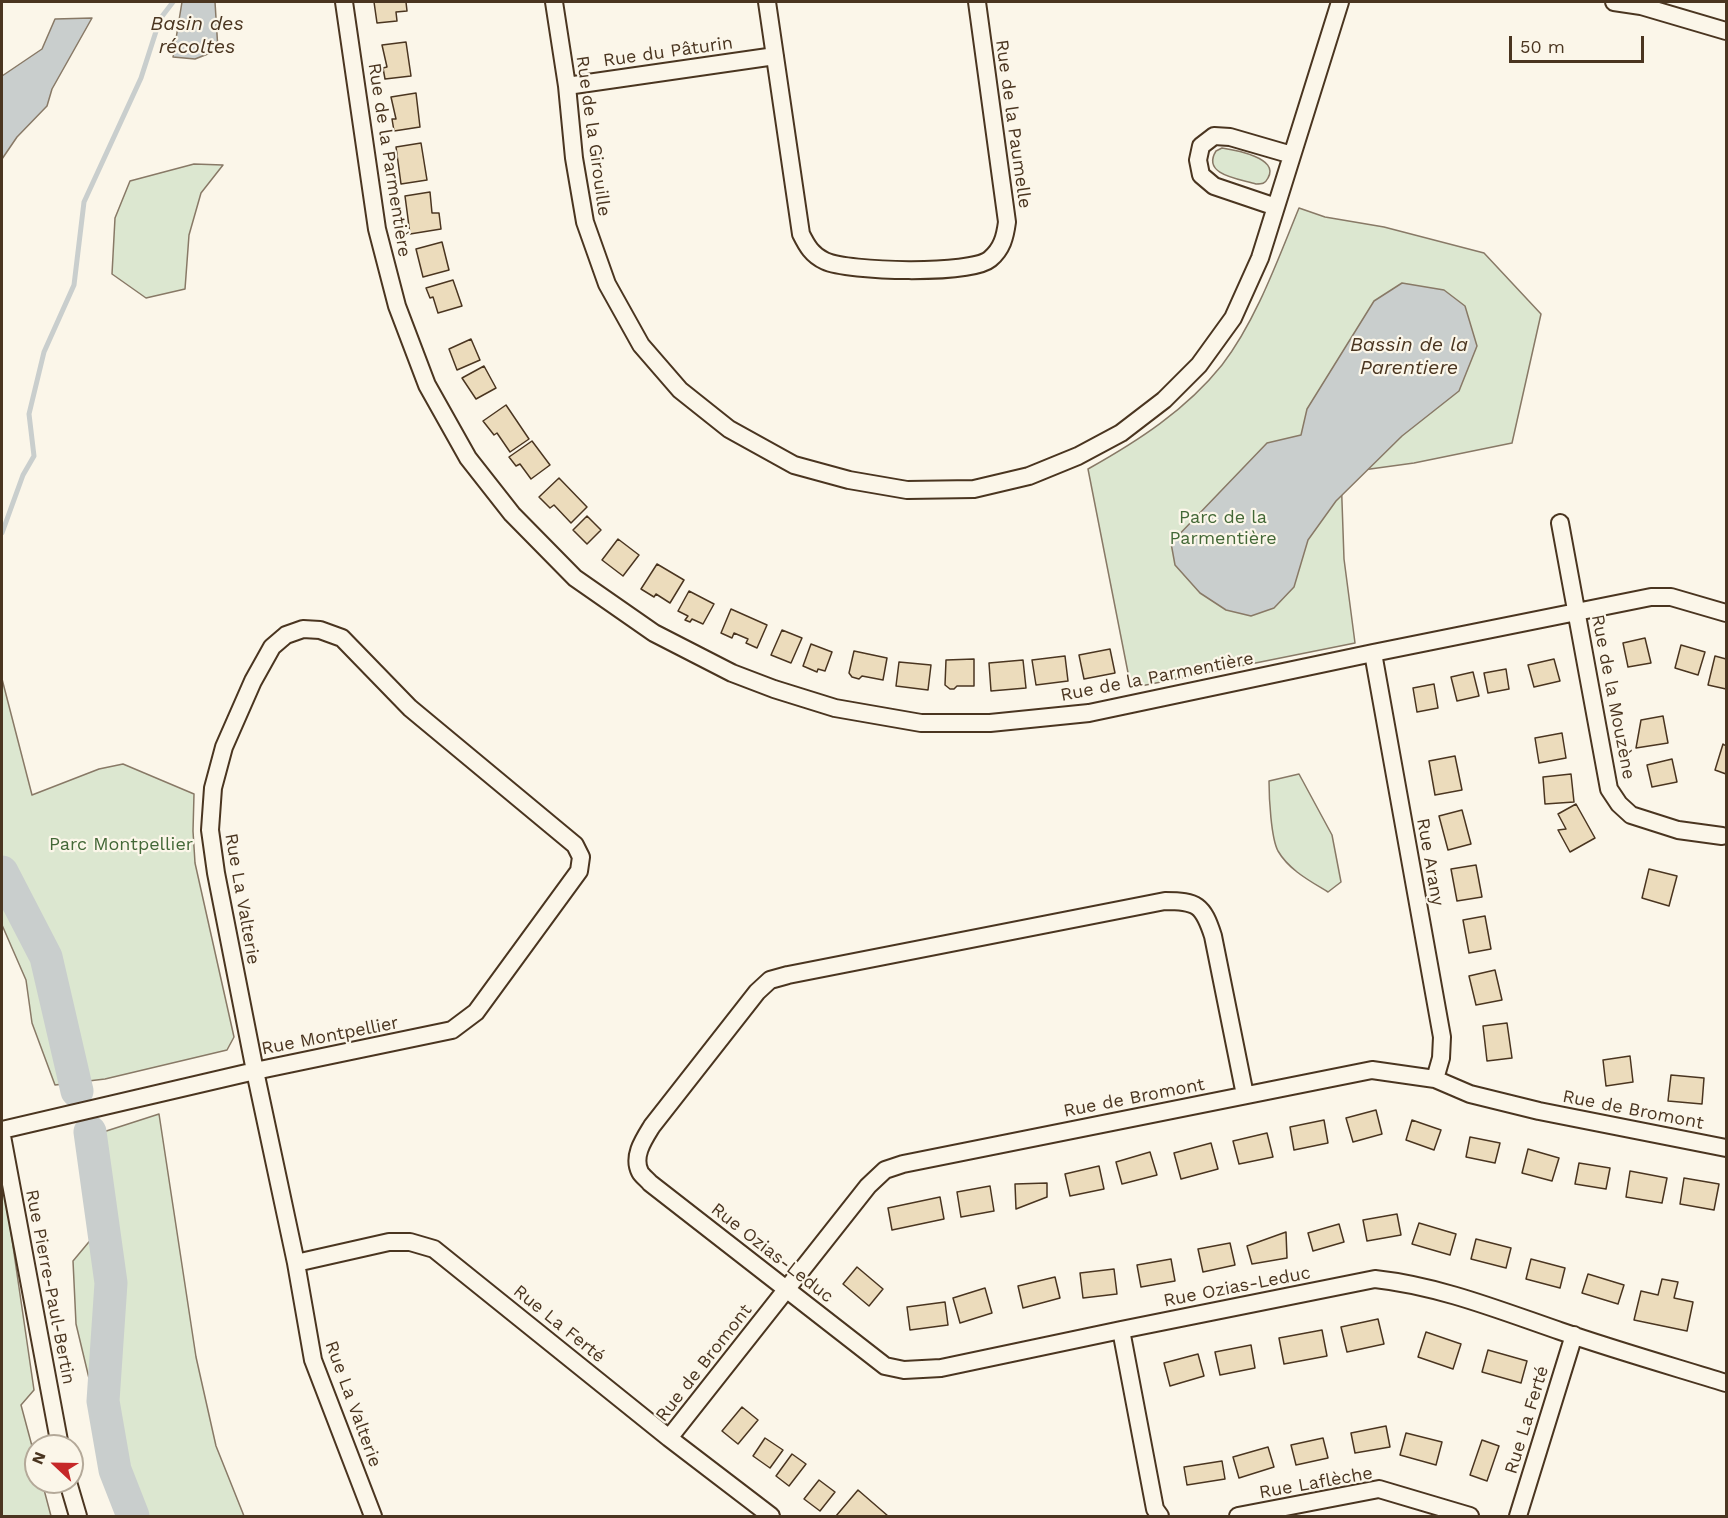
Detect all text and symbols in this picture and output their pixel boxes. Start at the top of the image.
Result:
water label: Basin des récoltes [150,12,244,59]
scale bar [1512,24,1647,62]
street label: Rue du Pâturin [602,32,734,72]
text: 50 m [1520,36,1565,57]
street label: Rue de la Paumelle [990,38,1036,210]
street label: Rue de la Girouille [571,54,615,218]
street label: Rue de la Parmentière [363,61,415,259]
water label: Bassin de la Parentiere [1350,333,1468,380]
park label: Parc de la Parmentière [1169,507,1277,550]
street label: Rue de la Mouzène [1586,613,1640,781]
street label: Rue de la Parmentière [1059,648,1255,706]
street label: Rue Arany [1412,816,1448,908]
street label: Rue La Valterie [220,832,264,966]
park label: Parc Montpellier [49,834,193,856]
street label: Rue Montpellier [260,1012,400,1060]
street label: Rue de Bromont [1062,1074,1206,1122]
street label: Rue de Bromont [1561,1086,1705,1134]
street label: Rue Pierre-Paul-Bertin [20,1188,80,1386]
street label: Rue Ozias-Leduc [707,1199,837,1307]
street label: Rue Ozias-Leduc [1162,1262,1312,1312]
street label: Rue La Ferté [509,1280,609,1368]
street label: Rue de Bromont [651,1300,757,1426]
street label: Rue La Valterie [320,1338,386,1470]
street label: Rue La Ferté [1500,1363,1554,1477]
north arrow [24,1434,84,1494]
text: N [28,1449,50,1467]
street label: Rue Laflèche [1258,1462,1374,1504]

